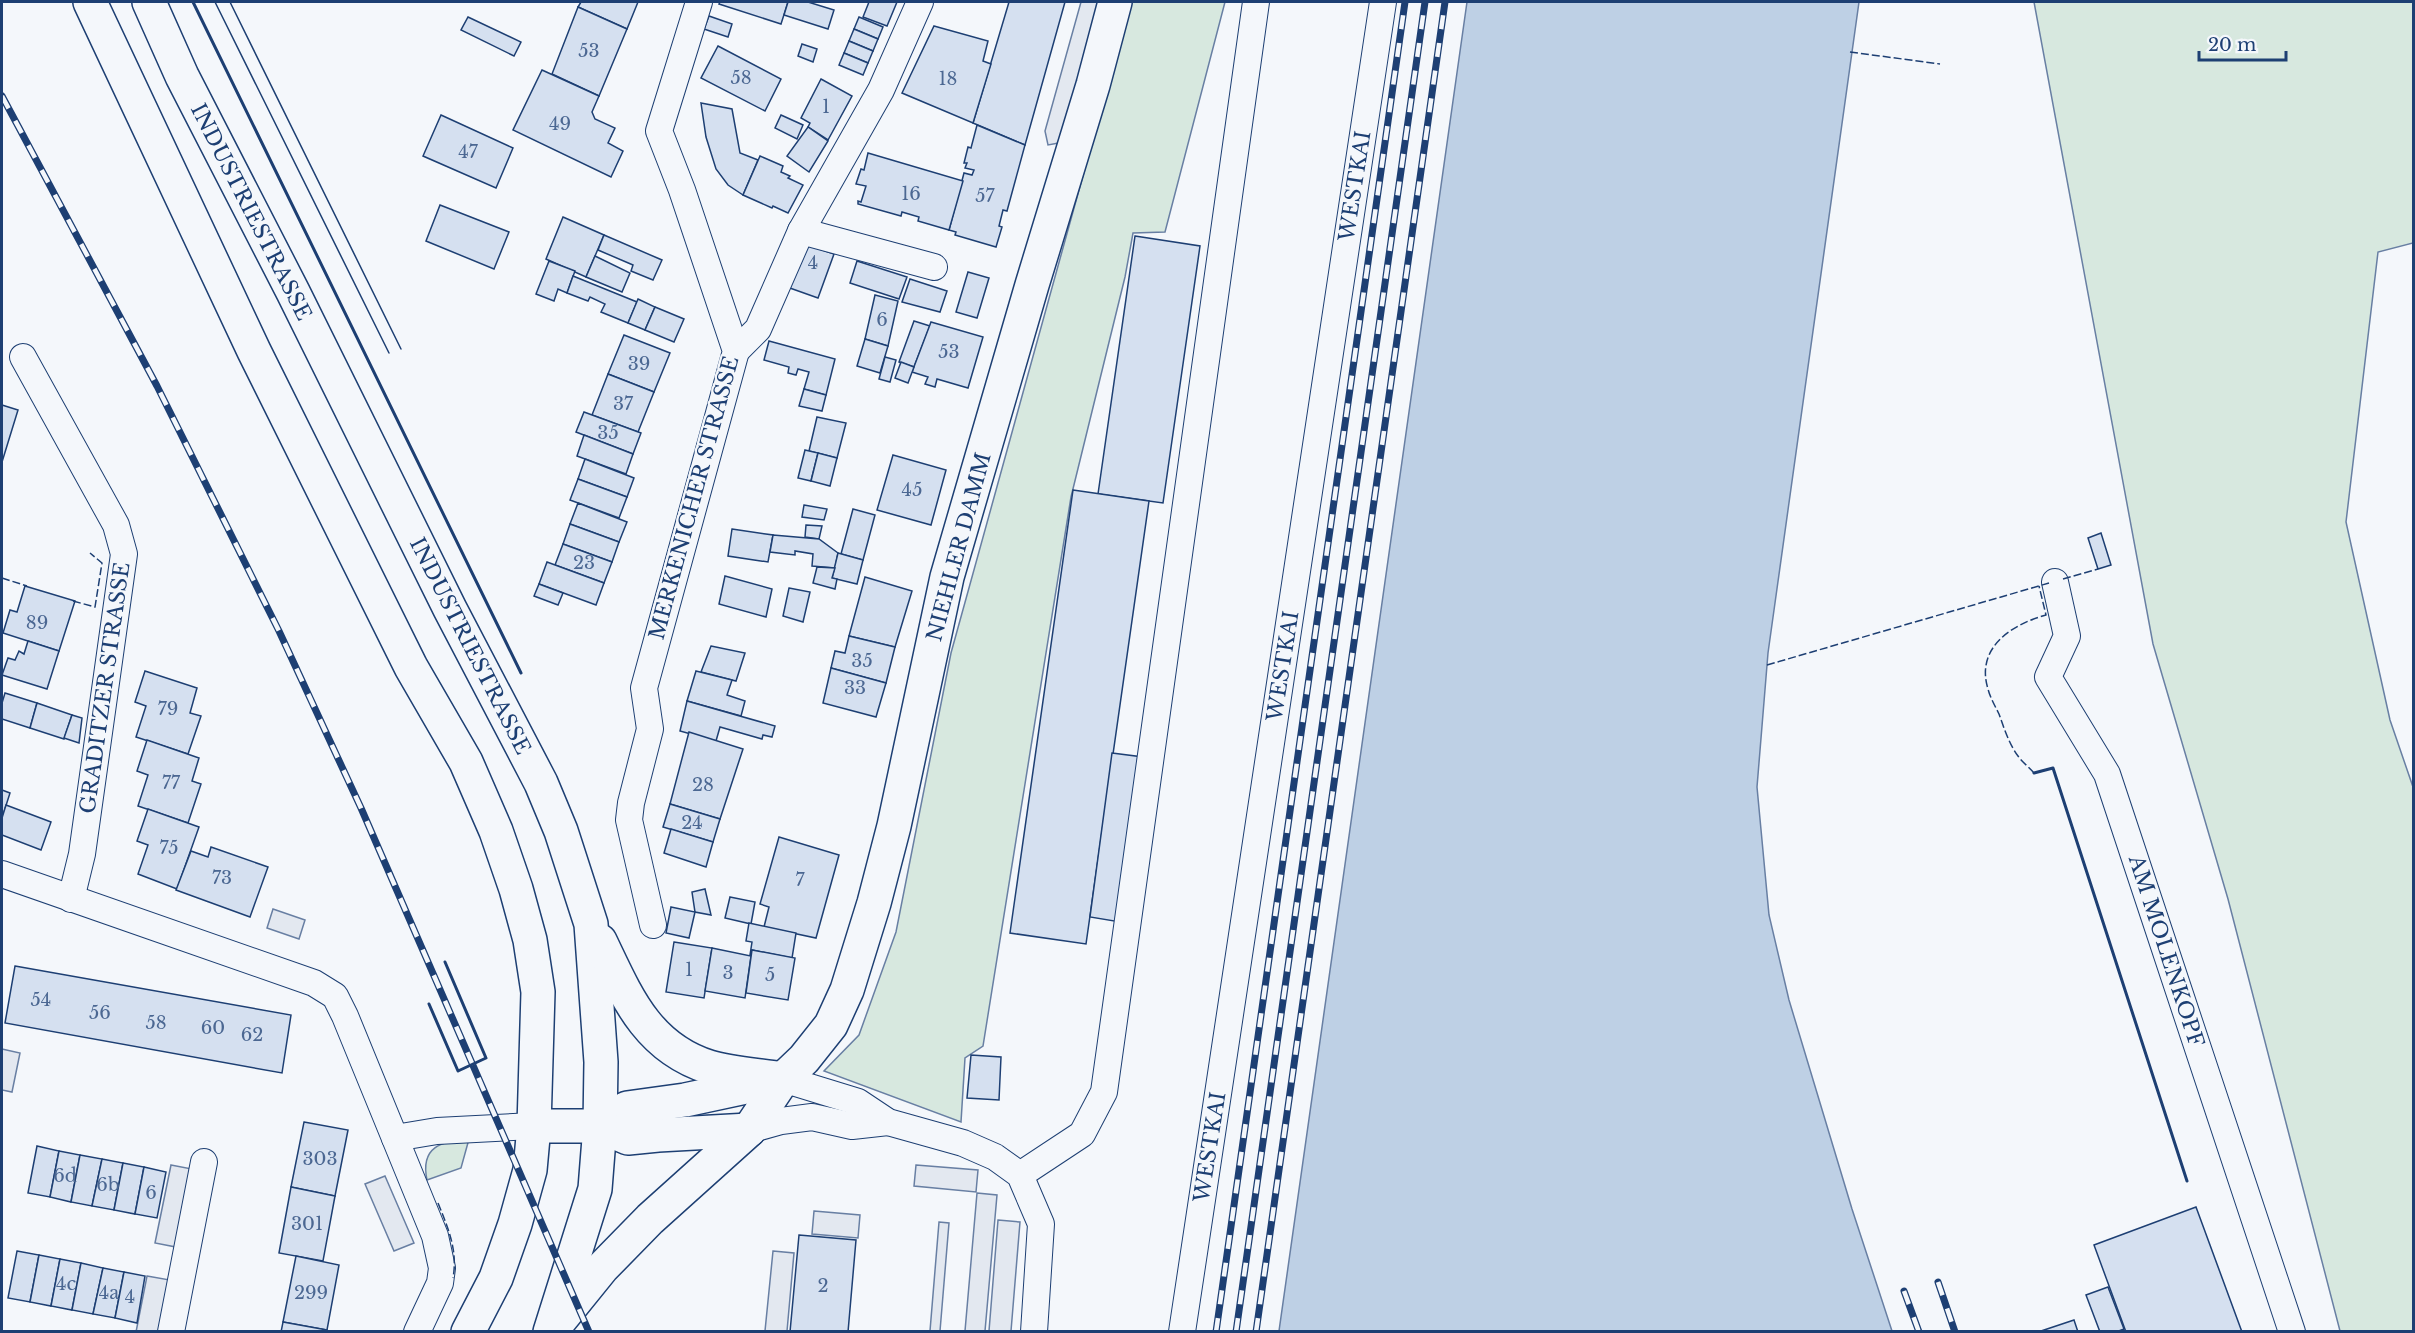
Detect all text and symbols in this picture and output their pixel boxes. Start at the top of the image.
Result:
scale bar [2199,24,2286,62]
text: 20 m [2208,34,2256,56]
house number: 53 [578,40,600,62]
house number: 58 [730,67,752,89]
house number: 18 [939,68,957,90]
house number: 1 [822,96,830,118]
street label: INDUSTRIESTRASSE [185,99,317,325]
house number: 49 [549,113,571,135]
street label: WESTKAI [1333,129,1377,244]
house number: 47 [458,141,479,163]
house number: 16 [901,183,921,205]
house number: 57 [975,185,996,207]
house number: 4 [808,252,818,274]
house number: 6 [876,309,888,331]
house number: 53 [938,341,960,363]
house number: 39 [628,353,650,375]
street label: MERKENICHER STRASSE [644,353,744,643]
house number: 37 [613,393,634,415]
house number: 35 [597,422,619,444]
street label: NIEHLER DAMM [921,450,997,644]
house number: 45 [902,479,922,501]
street label: INDUSTRIESTRASSE [404,533,536,759]
house number: 23 [573,552,595,574]
street label: GRADITZER STRASSE [74,561,136,815]
street label: WESTKAI [1261,609,1305,724]
house number: 89 [26,612,48,634]
house number: 35 [851,650,873,672]
house number: 33 [844,677,866,699]
house number: 79 [158,698,178,720]
house number: 77 [162,772,181,794]
house number: 28 [692,774,714,796]
house number: 24 [681,812,703,834]
house number: 75 [159,837,179,859]
street label: AM MOLENKOPF [2122,851,2209,1050]
house number: 73 [212,867,232,889]
house number: 7 [795,869,805,891]
house number: 1 [685,959,693,981]
house number: 3 [722,962,734,984]
house number: 5 [765,964,775,986]
house number: 54 [31,989,51,1011]
house number: 56 [89,1002,111,1024]
house number: 58 [145,1012,167,1034]
house number: 60 [201,1017,225,1039]
house number: 62 [241,1024,263,1046]
street label: WESTKAI [1188,1090,1232,1205]
house number: 303 [302,1148,338,1170]
house number: 6d [53,1165,77,1187]
house number: 6b [96,1174,120,1196]
house number: 6 [145,1182,157,1204]
house number: 301 [291,1213,323,1235]
house number: 4c [56,1273,76,1295]
house number: 2 [817,1275,829,1297]
house number: 4a [99,1282,119,1304]
house number: 299 [294,1282,328,1304]
house number: 4 [125,1286,135,1308]

